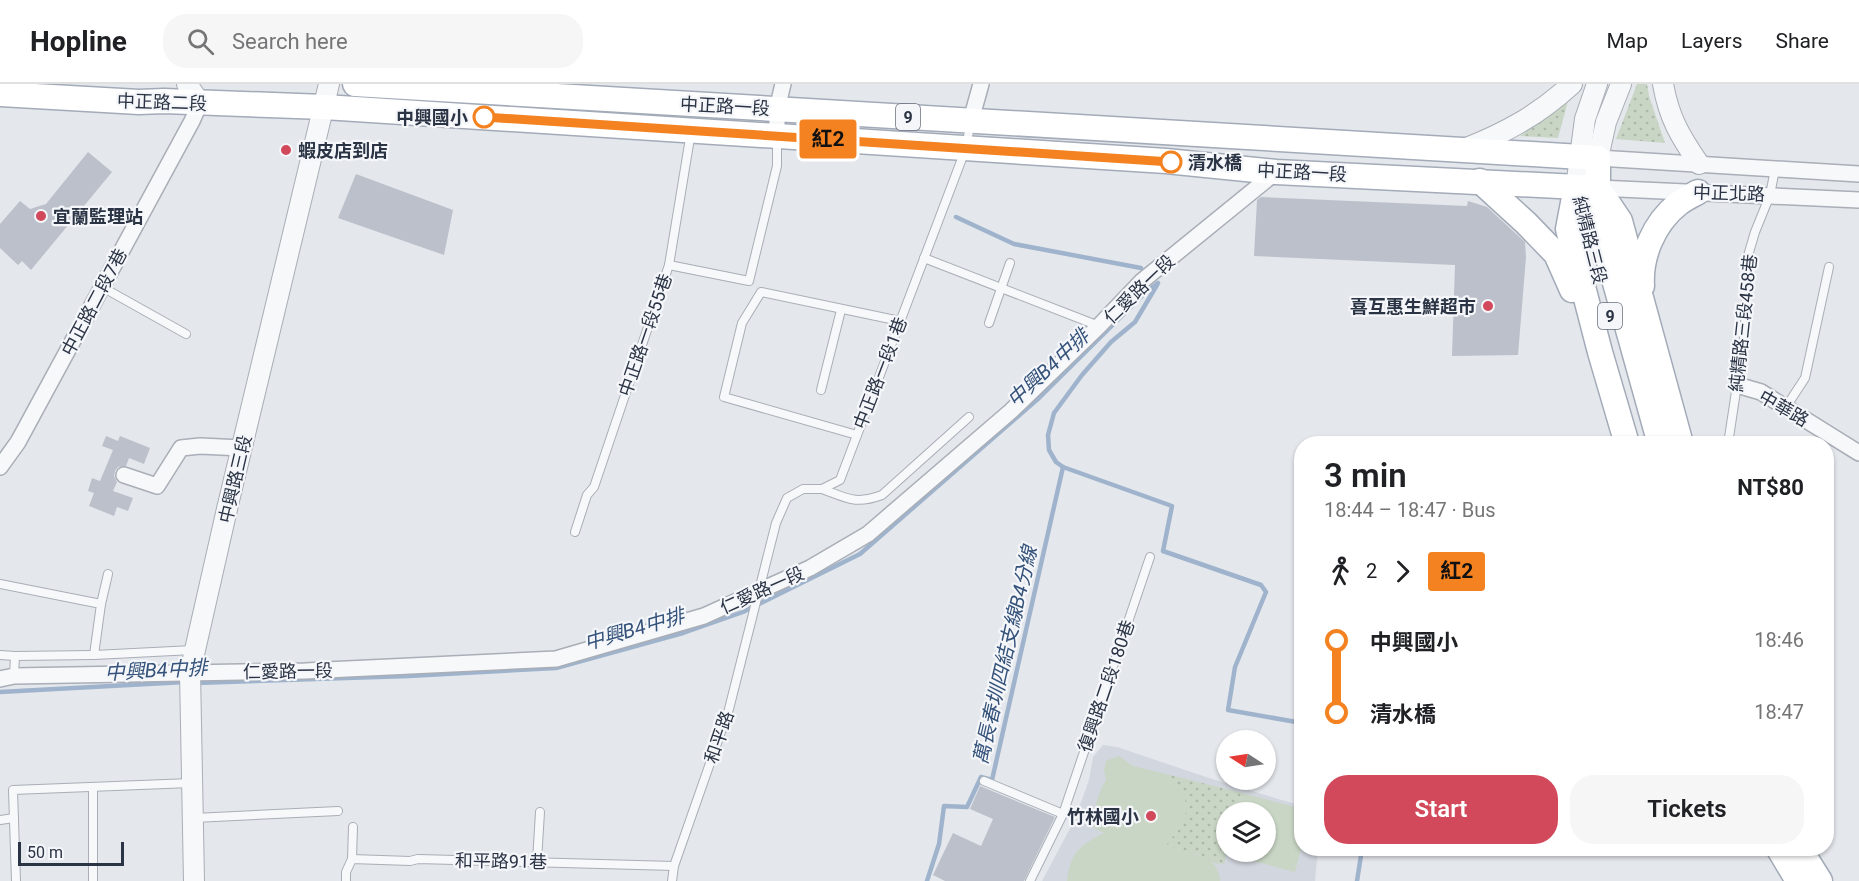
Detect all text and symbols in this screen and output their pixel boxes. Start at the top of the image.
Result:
search box [163,14,583,68]
text: Hopline [30,25,127,58]
icon: search [184,25,217,58]
text: Search here [232,29,348,54]
text: Map [1606,29,1648,53]
text: Layers [1681,29,1742,53]
text: Share [1775,29,1829,53]
street label: 中正路二段 [117,90,207,114]
street label: 中正路一段 [680,93,770,119]
road number: 9 [896,104,920,130]
marker: 中興國小 [473,106,495,128]
place label: 中興國小 [396,107,468,128]
line badge: 紅2 [801,120,855,158]
text: 紅2 [811,127,845,151]
place label: 蝦皮店到店 [298,140,388,161]
marker: 蝦皮店到店 [279,143,293,157]
marker: 清水橋 [1160,151,1182,173]
place label: 清水橋 [1188,152,1242,173]
street label: 中正路一段 [1257,159,1347,185]
street label: 中正北路 [1693,181,1765,205]
street label: 純精路三段 [1569,194,1611,286]
place label: 宜蘭監理站 [53,206,143,227]
marker: 宜蘭監理站 [34,209,48,223]
street label: 中正路二段7巷 [57,245,131,359]
street label: 仁愛路一段 [1099,250,1179,328]
street label: 純精路三段458巷 [1725,253,1761,393]
street label: 中正路一段55巷 [614,271,676,399]
place label: 喜互惠生鮮超市 [1350,296,1476,317]
marker: 喜互惠生鮮超市 [1481,299,1495,313]
road number: 9 [1598,303,1622,329]
street label: 中正路一段1巷 [849,314,911,432]
water label: 中興B4中排 [1002,322,1096,412]
street label: 中華路 [1755,385,1813,431]
street label: 中興路三段 [215,433,255,525]
text: 3 min [1324,456,1407,495]
text: NT$80 [1737,475,1804,500]
text: 18:44 – 18:47 · Bus [1324,498,1496,522]
water label: 萬長春圳四結支線B4分線 [968,542,1042,766]
icon: walk [1324,555,1357,588]
icon: forward [1386,555,1419,588]
text: 2 [1366,559,1377,583]
text: 紅2 [1440,559,1473,583]
street label: 仁愛路一段 [717,562,807,618]
water label: 中興B4中排 [581,602,690,655]
street label: 復興路二段180巷 [1074,617,1138,755]
text: 18:46 [1754,628,1804,652]
text: 中興國小 [1370,630,1458,655]
water label: 中興B4中排 [104,655,211,685]
street label: 仁愛路一段 [243,660,333,682]
text: 18:47 [1754,700,1804,724]
text: 清水橋 [1370,702,1436,727]
street label: 和平路 [700,708,738,766]
north arrow [1216,730,1276,790]
map controls [1216,730,1276,862]
button: Start [1324,775,1558,844]
button: Tickets [1570,775,1804,844]
button: layers [1216,802,1276,862]
place label: 竹林國小 [1067,806,1139,827]
marker: 竹林國小 [1144,809,1158,823]
scale bar [18,839,124,866]
text: 50 m [27,843,63,862]
street label: 和平路91巷 [455,850,547,872]

